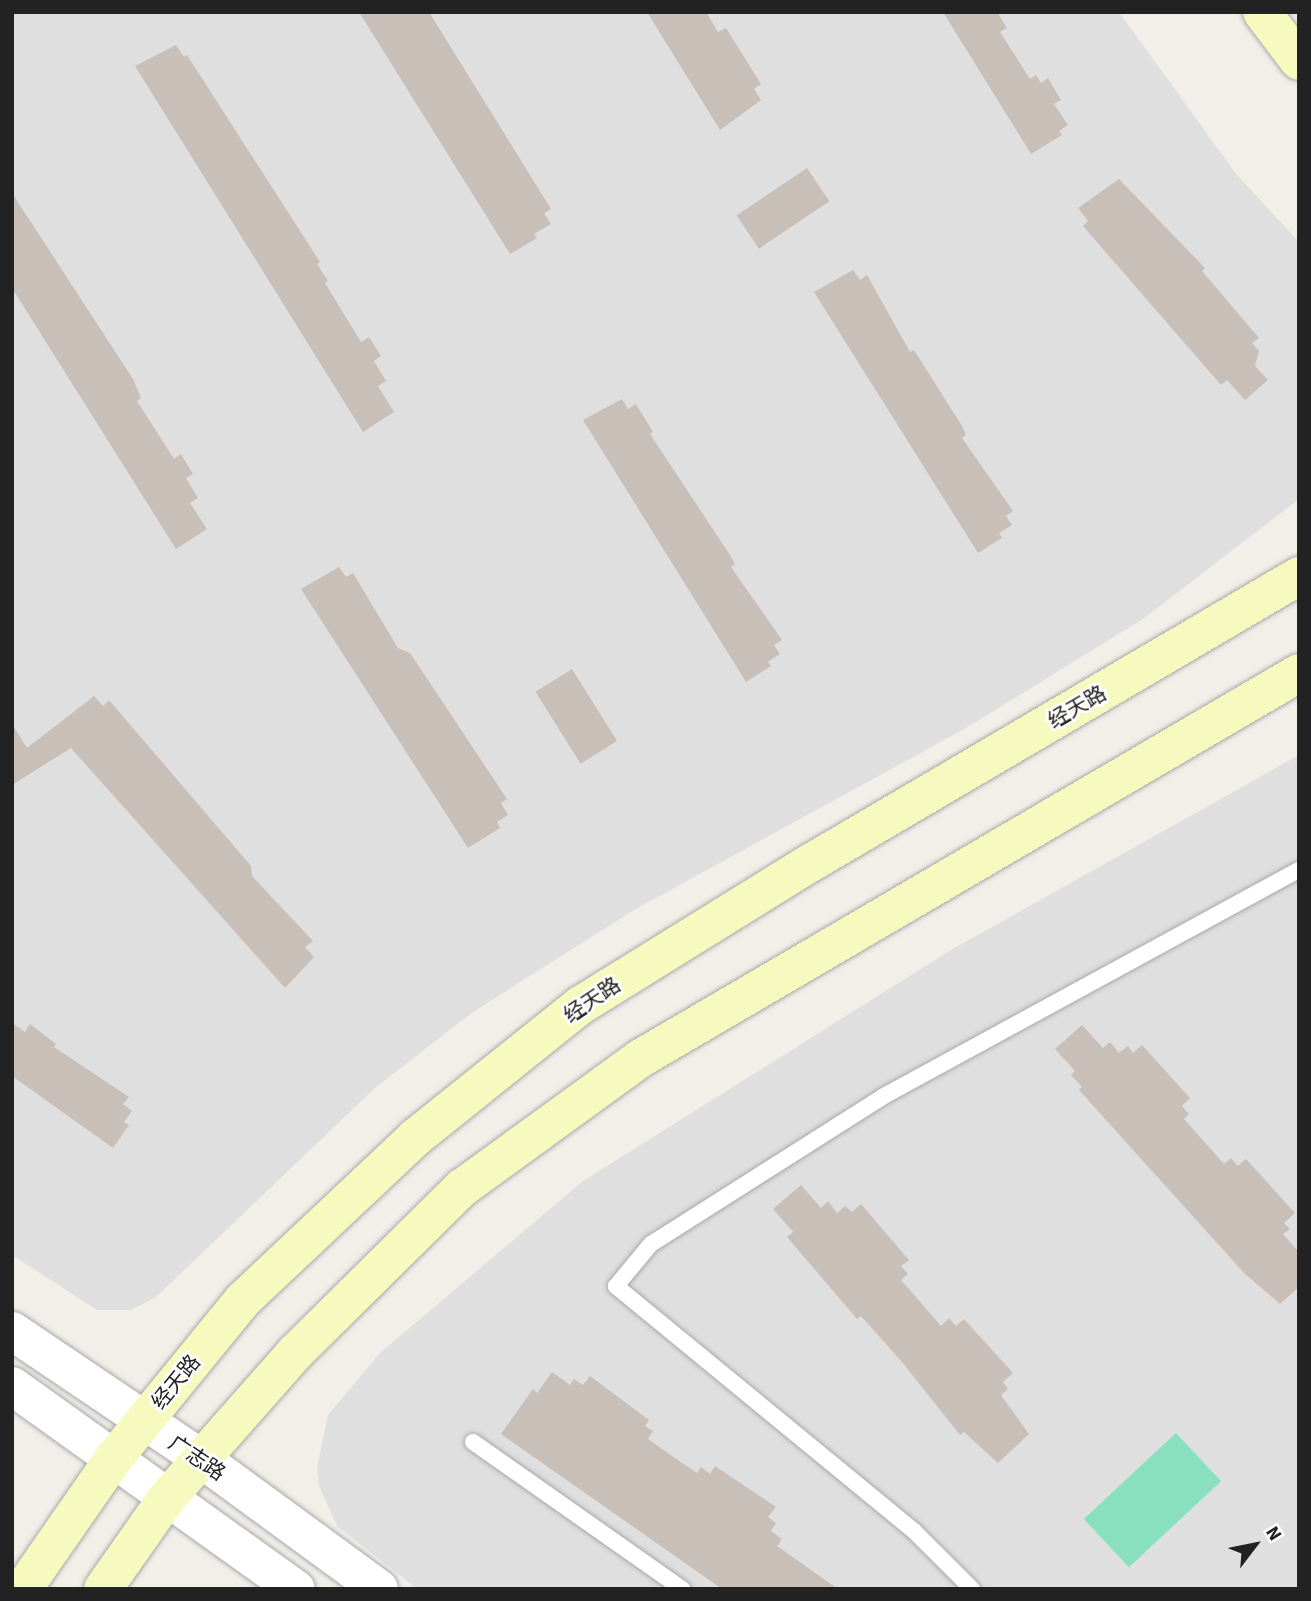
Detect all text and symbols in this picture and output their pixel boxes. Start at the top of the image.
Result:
street label: 经天路 [1043,680,1111,734]
street label: 经天路 [559,972,625,1028]
street label: 经天路 [146,1350,206,1414]
street label: 广志路 [164,1430,230,1486]
north arrow [1220,1510,1290,1580]
text: N [1258,1521,1288,1546]

